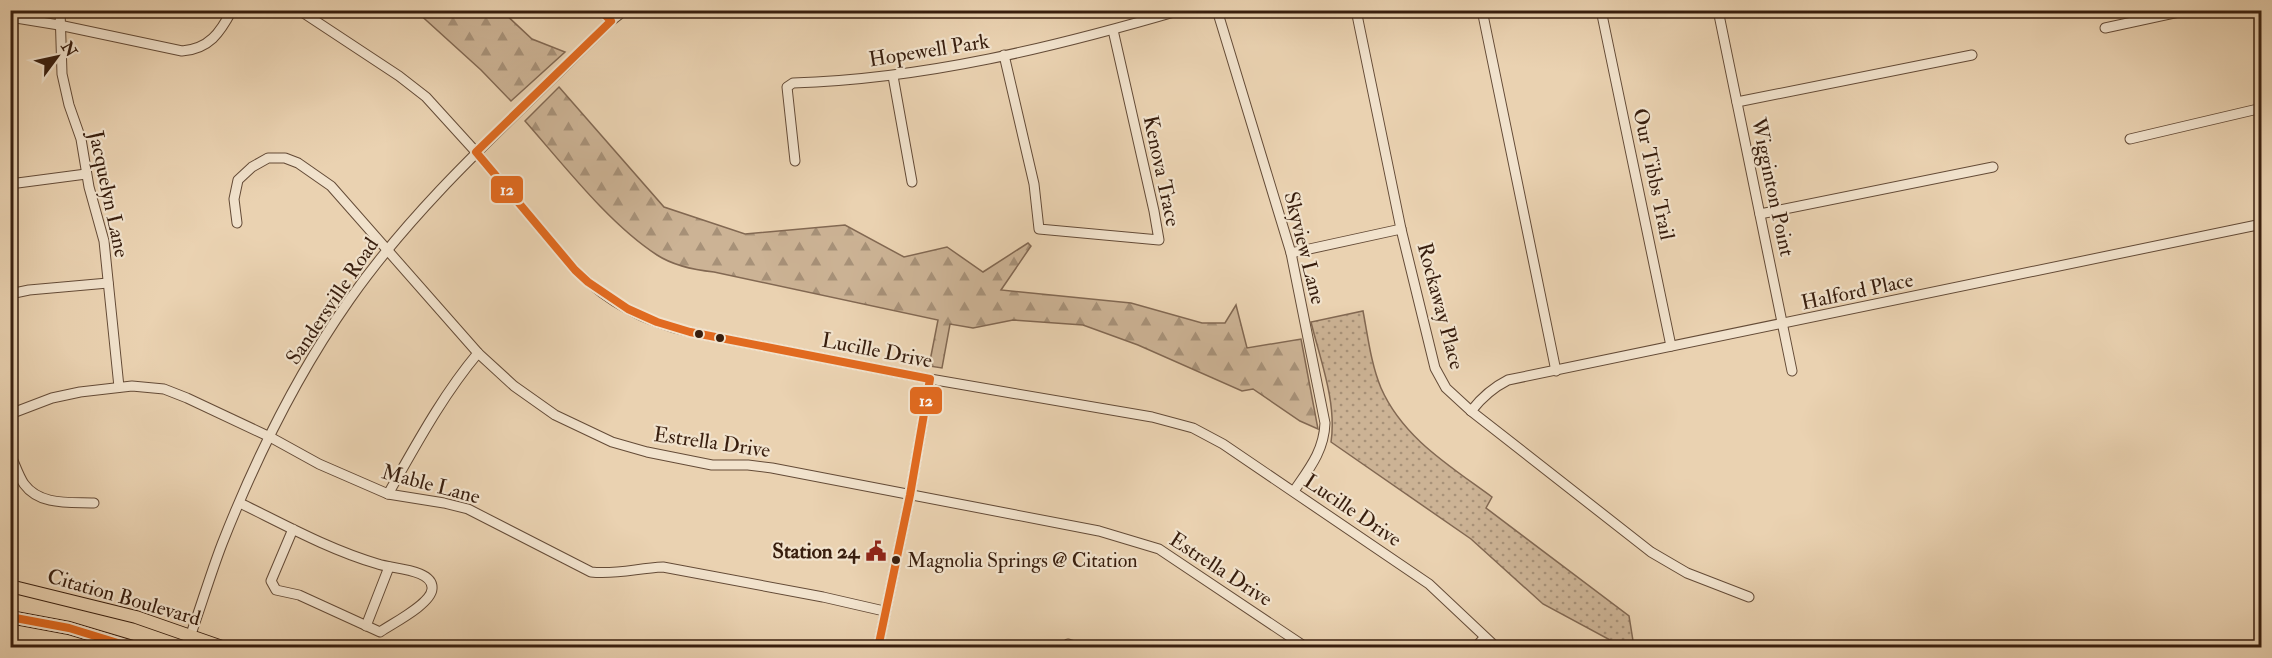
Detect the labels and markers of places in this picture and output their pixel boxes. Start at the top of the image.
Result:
unlabelled marker [693,328,705,340]
unlabelled marker [714,332,726,344]
place label: Station 24 [772,538,861,565]
public building icon: Station 24 [864,539,888,563]
place label: Magnolia Springs @ Citation [907,548,1138,574]
marker: Magnolia Springs @ Citation [890,554,902,566]

